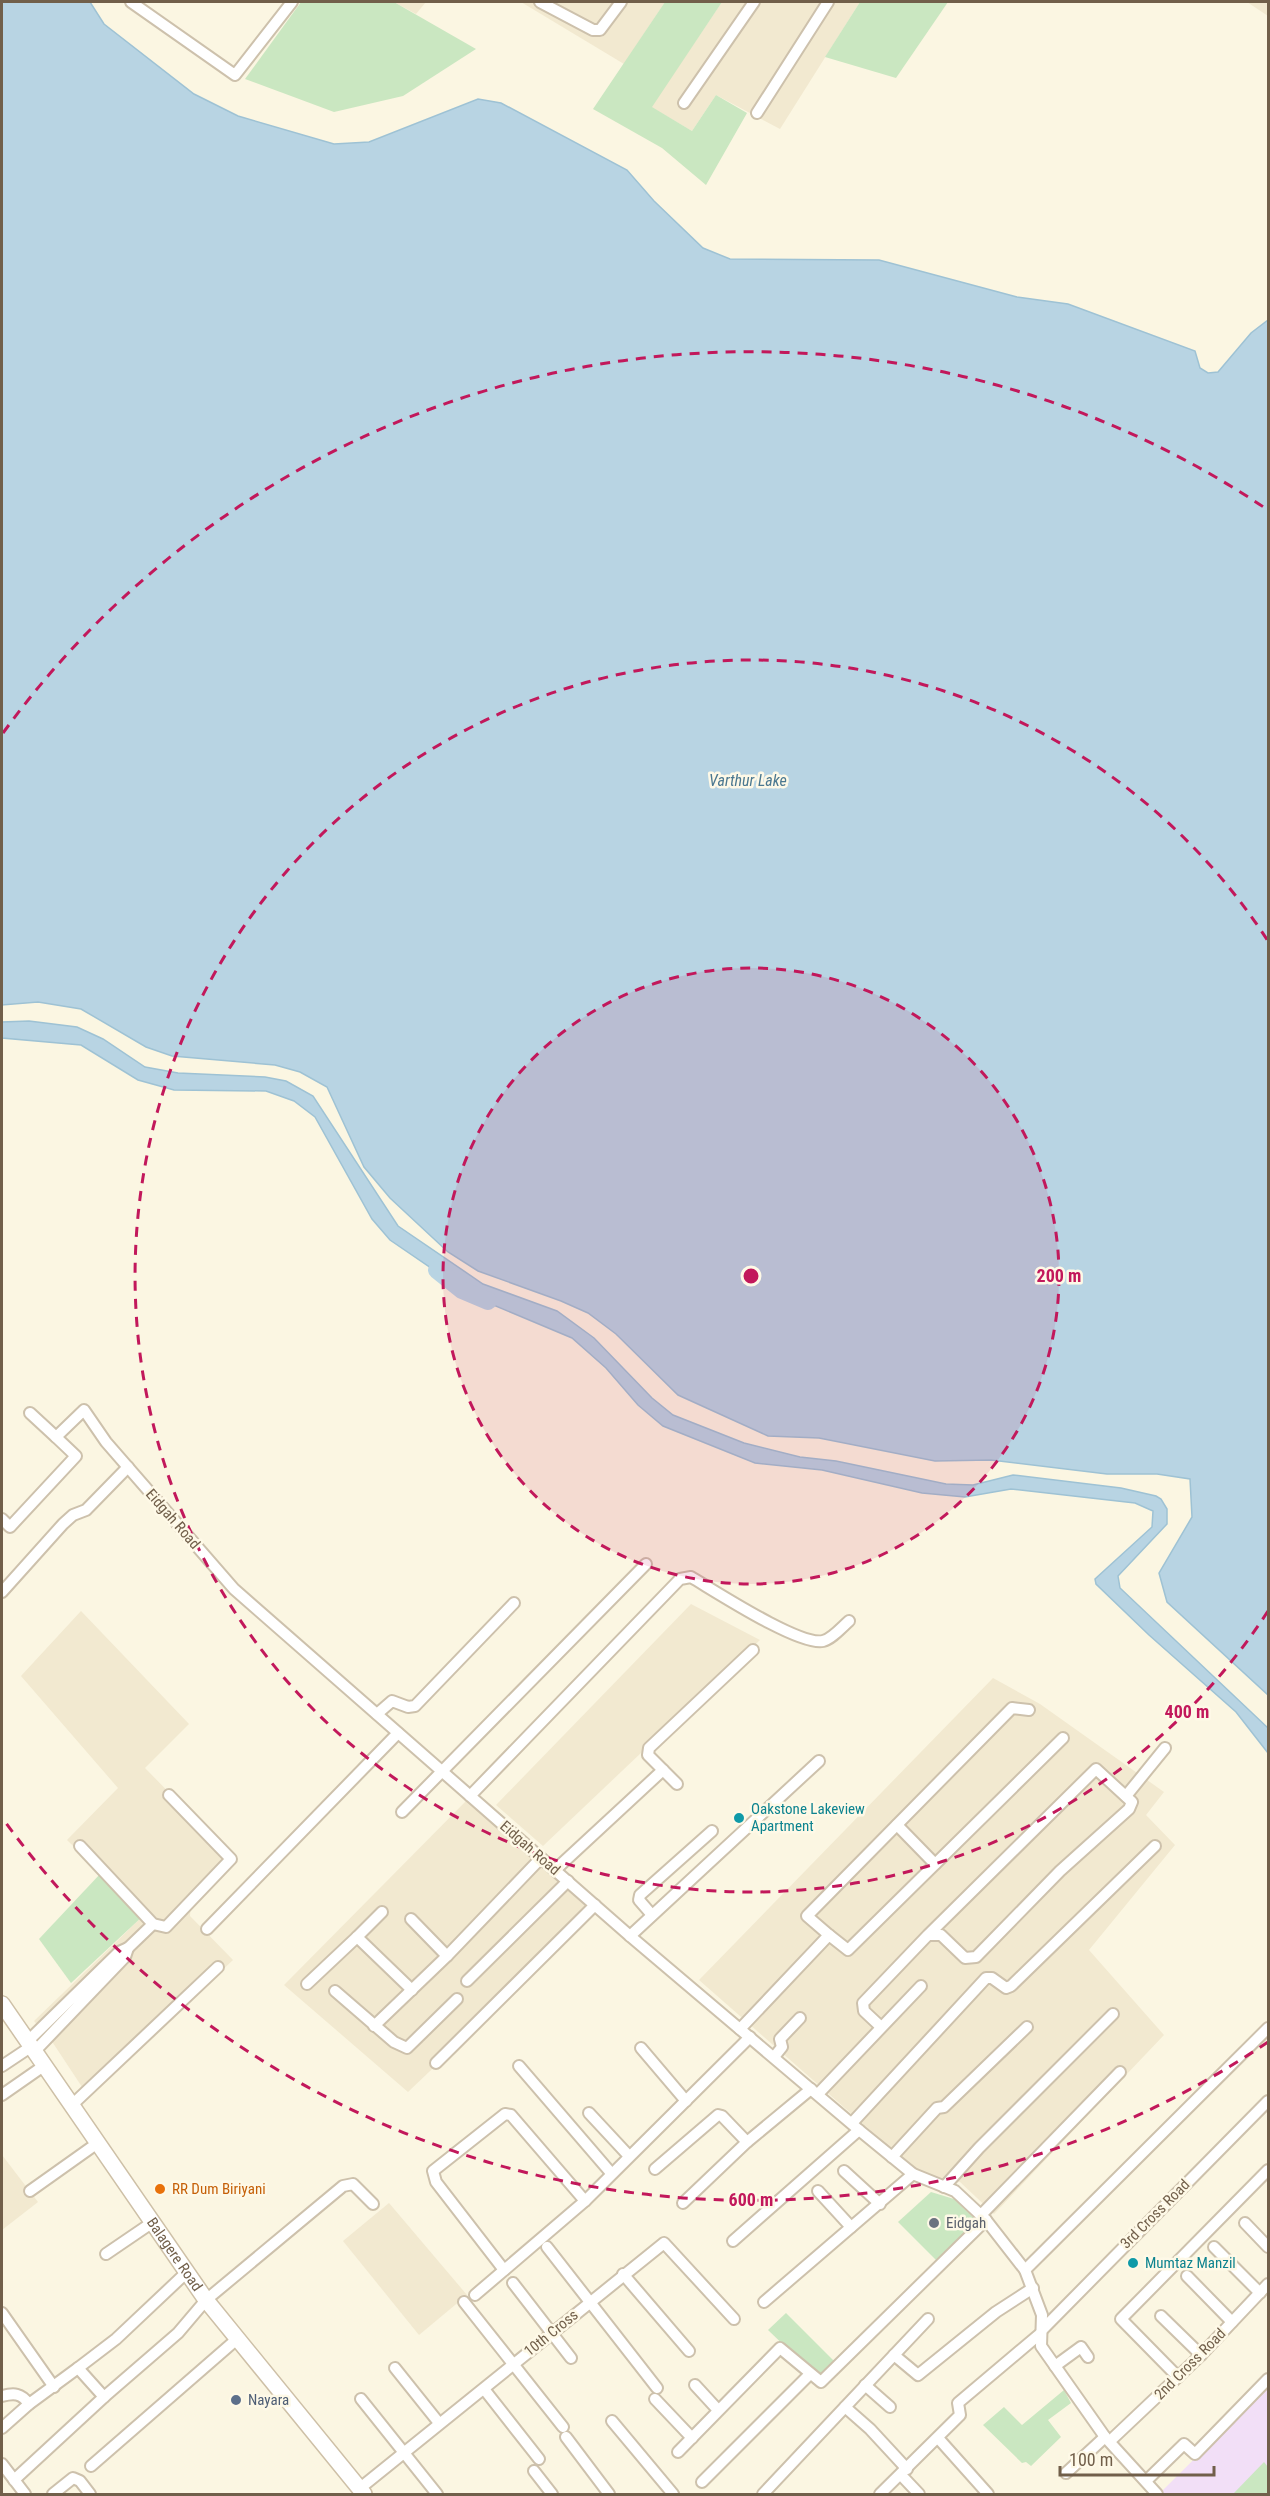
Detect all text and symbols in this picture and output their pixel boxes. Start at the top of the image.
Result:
water label: Varthur Lake [709,771,787,790]
text: 200 m [1037,1265,1081,1286]
centre of rings [741,1266,761,1286]
street label: Eidgah Road [142,1485,204,1553]
text: 400 m [1165,1701,1209,1722]
place label: Oakstone Lakeview Apartment [751,1800,865,1835]
marker: Oakstone Lakeview Apartment [732,1811,746,1825]
street label: Eidgah Road [496,1817,564,1879]
street label: 3rd Cross Road [1117,2176,1193,2252]
place label: RR Dum Biriyani [172,2180,266,2198]
marker: RR Dum Biriyani [153,2182,167,2196]
text: 600 m [729,2189,773,2210]
street label: Balagere Road [143,2214,206,2295]
place label: Eidgah [946,2214,986,2232]
marker: Eidgah [927,2216,941,2230]
place label: Mumtaz Manzil [1145,2254,1236,2272]
marker: Mumtaz Manzil [1126,2256,1140,2270]
street label: 10th Cross [520,2306,582,2360]
street label: 2nd Cross Road [1151,2325,1229,2403]
place label: Nayara [248,2391,289,2409]
marker: Nayara [229,2393,243,2407]
scale bar [1060,2439,1214,2477]
text: 100 m [1069,2449,1113,2470]

